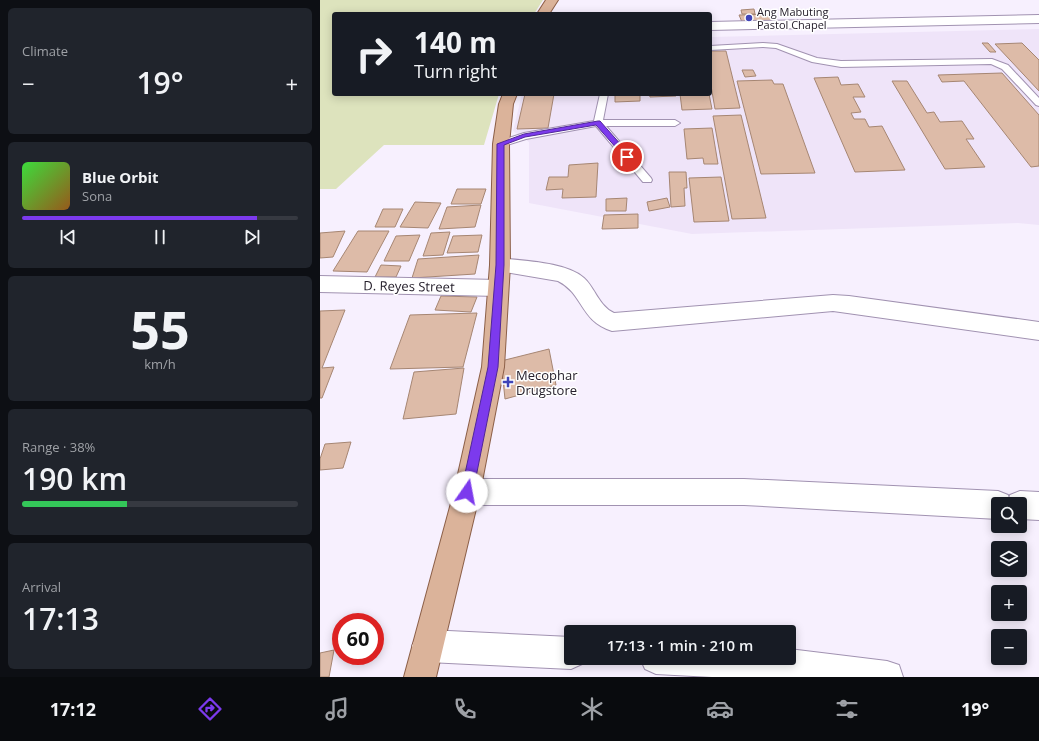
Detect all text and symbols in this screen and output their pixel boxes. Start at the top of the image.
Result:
place label: Ang Mabuting Pastol Chapel [757,4,828,32]
marker: Ang Mabuting Pastol Chapel [744,13,754,23]
text: 140 m [414,23,497,61]
icon: right [348,28,400,80]
text: Climate [22,42,68,60]
text: Turn right [414,59,497,83]
text: 19° [136,62,184,103]
text: − [22,68,35,98]
text: + [285,68,298,98]
pin [610,140,644,174]
icon: arrive [616,146,638,168]
text: Blue Orbit [82,167,159,187]
text: Sona [82,187,112,205]
icon: previous [57,226,79,248]
icon: pause [149,226,171,248]
icon: next [241,226,263,248]
street label: D. Reyes Street [363,276,455,296]
text: 55 [130,293,190,364]
text: km/h [144,355,176,373]
place label: Mecophar Drugstore [516,366,578,399]
marker: Mecophar Drugstore [503,377,513,387]
text: Range · 38% [22,438,95,456]
text: 190 km [22,458,127,499]
position arrow [446,471,488,513]
map controls [991,497,1027,665]
button: search [991,497,1027,533]
button: layers [991,541,1027,577]
text: Arrival [22,578,61,596]
button: + [991,585,1027,621]
text: 17:13 [22,598,99,639]
speed limit sign: 60 [332,613,384,665]
button: − [991,629,1027,665]
text: 17:13 · 1 min · 210 m [607,635,753,655]
icon: directions [196,695,224,723]
icon: music [323,695,351,723]
icon: phone [451,695,479,723]
icon: climate [578,695,606,723]
icon: car [706,695,734,723]
icon: filters [833,695,861,723]
text: 17:12 [50,697,96,721]
text: 19° [961,697,989,721]

